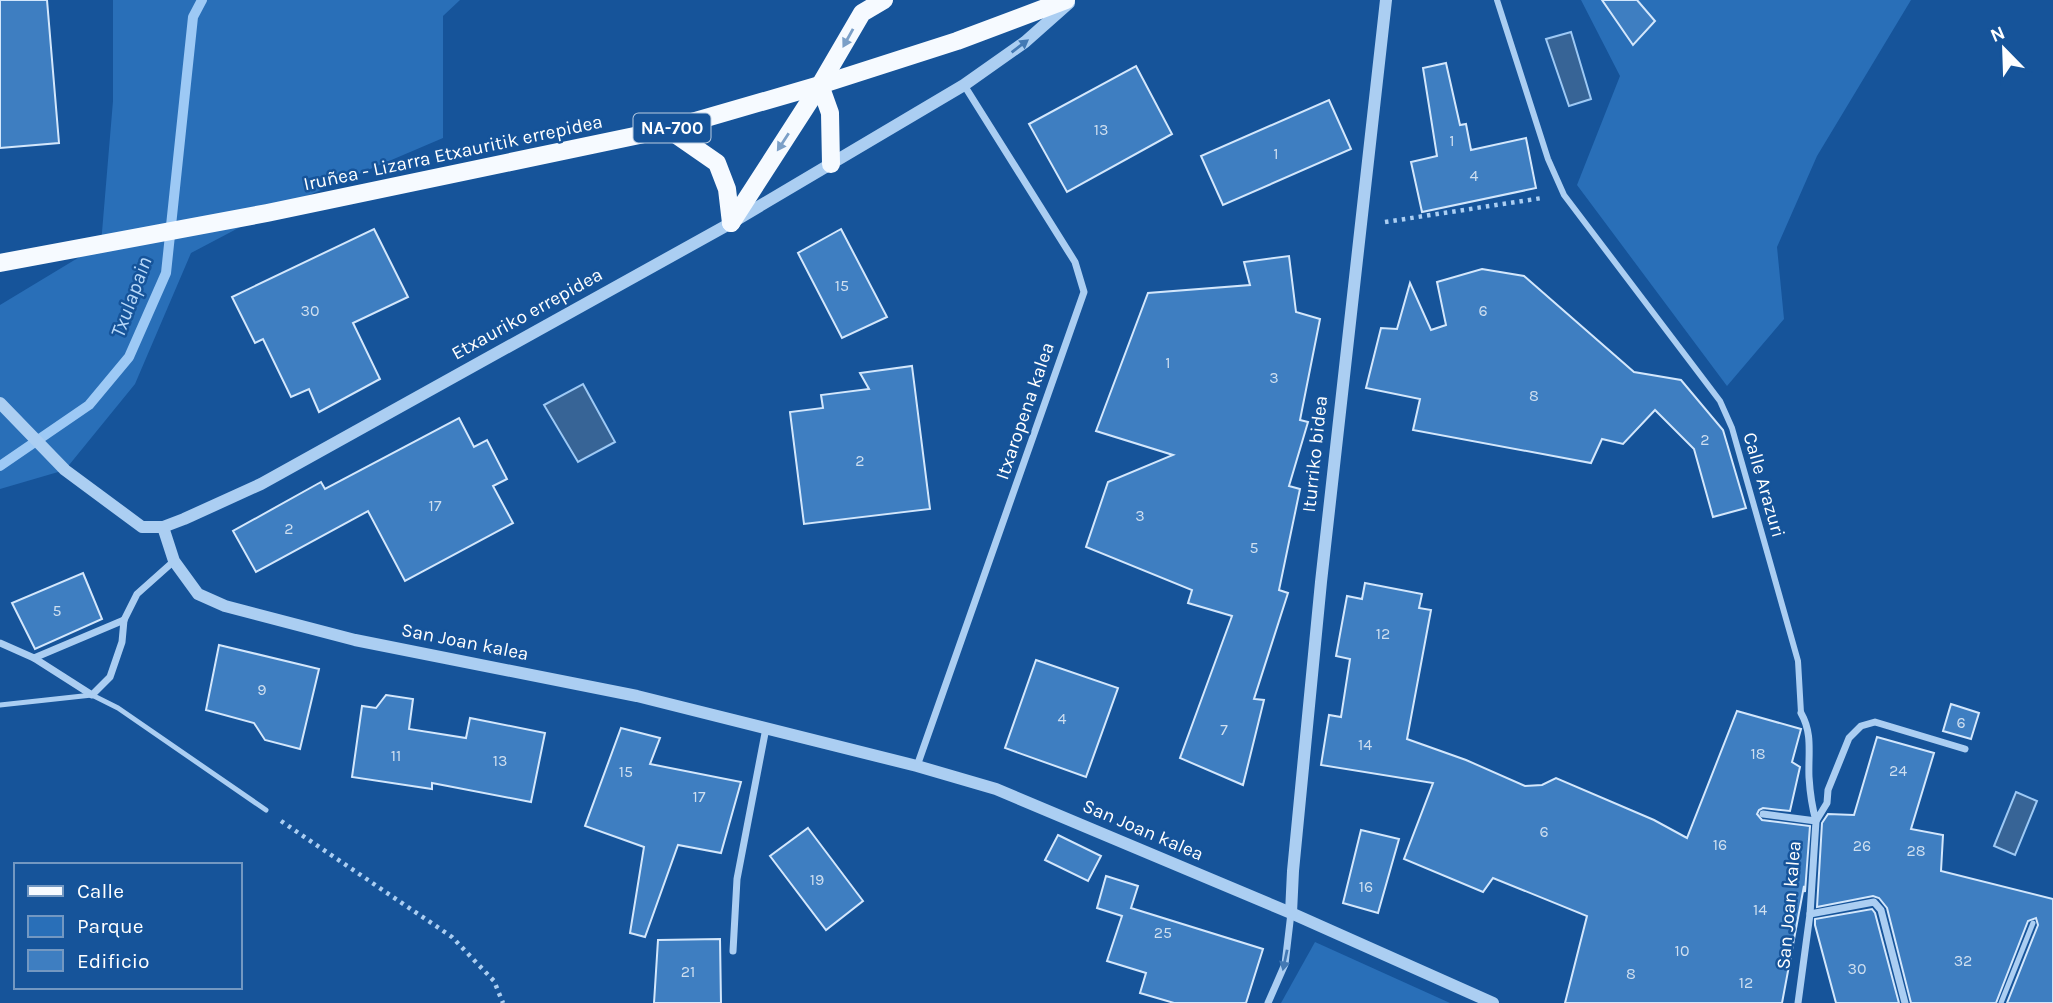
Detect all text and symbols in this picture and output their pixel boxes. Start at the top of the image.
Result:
north arrow [1969,14,2039,84]
text: N [1987,21,2008,47]
one-way arrow [842,29,854,48]
one-way arrow [1011,39,1029,53]
street label: Iruñea - Lizarra Etxauritik errepidea [301,111,605,195]
road number: NA-700 [634,113,710,142]
house number: 13 [1094,120,1108,139]
house number: 1 [1449,131,1455,150]
one-way arrow [777,133,790,152]
house number: 1 [1273,144,1279,163]
house number: 4 [1470,166,1479,185]
water label: Txulapain [105,253,157,341]
street label: Etxauriko errepidea [448,263,606,365]
house number: 15 [835,276,849,295]
house number: 30 [301,301,319,320]
house number: 6 [1478,301,1488,320]
street label: Itxaropena kalea [991,339,1059,483]
house number: 1 [1165,353,1171,372]
house number: 3 [1269,368,1279,387]
house number: 8 [1529,386,1539,405]
street label: Iturriko bidea [1298,394,1332,514]
house number: 2 [1700,430,1710,449]
street label: Calle Arazuri [1738,430,1790,540]
house number: 2 [855,451,865,470]
house number: 17 [429,496,442,515]
house number: 3 [1135,506,1145,525]
house number: 2 [284,519,294,538]
house number: 5 [1249,538,1259,557]
house number: 5 [52,601,62,620]
street label: San Joan kalea [400,619,530,665]
house number: 12 [1376,624,1390,643]
house number: 9 [257,680,267,699]
house number: 4 [1058,709,1067,728]
house number: 6 [1956,713,1966,732]
house number: 7 [1220,720,1228,739]
house number: 14 [1358,735,1372,754]
house number: 18 [1750,744,1766,763]
house number: 11 [391,746,401,765]
house number: 13 [493,751,507,770]
house number: 24 [1889,761,1907,780]
house number: 15 [619,762,633,781]
house number: 17 [693,787,706,806]
street label: San Joan kalea [1079,795,1207,865]
house number: 6 [1539,822,1549,841]
house number: 16 [1713,835,1727,854]
house number: 26 [1853,836,1871,855]
street label: San Joan kalea [1772,840,1806,970]
house number: 28 [1906,841,1926,860]
legend [14,863,242,989]
house number: 19 [810,870,824,889]
house number: 16 [1359,877,1373,896]
text: Calle [77,879,124,903]
house number: 14 [1753,900,1767,919]
text: Parque [77,914,144,938]
house number: 25 [1154,923,1172,942]
house number: 10 [1675,941,1689,960]
text: Edificio [77,949,150,973]
one-way arrow [1279,949,1290,971]
house number: 32 [1954,951,1972,970]
house number: 30 [1848,959,1866,978]
house number: 21 [681,962,695,981]
house number: 8 [1626,964,1636,983]
house number: 12 [1739,973,1753,992]

